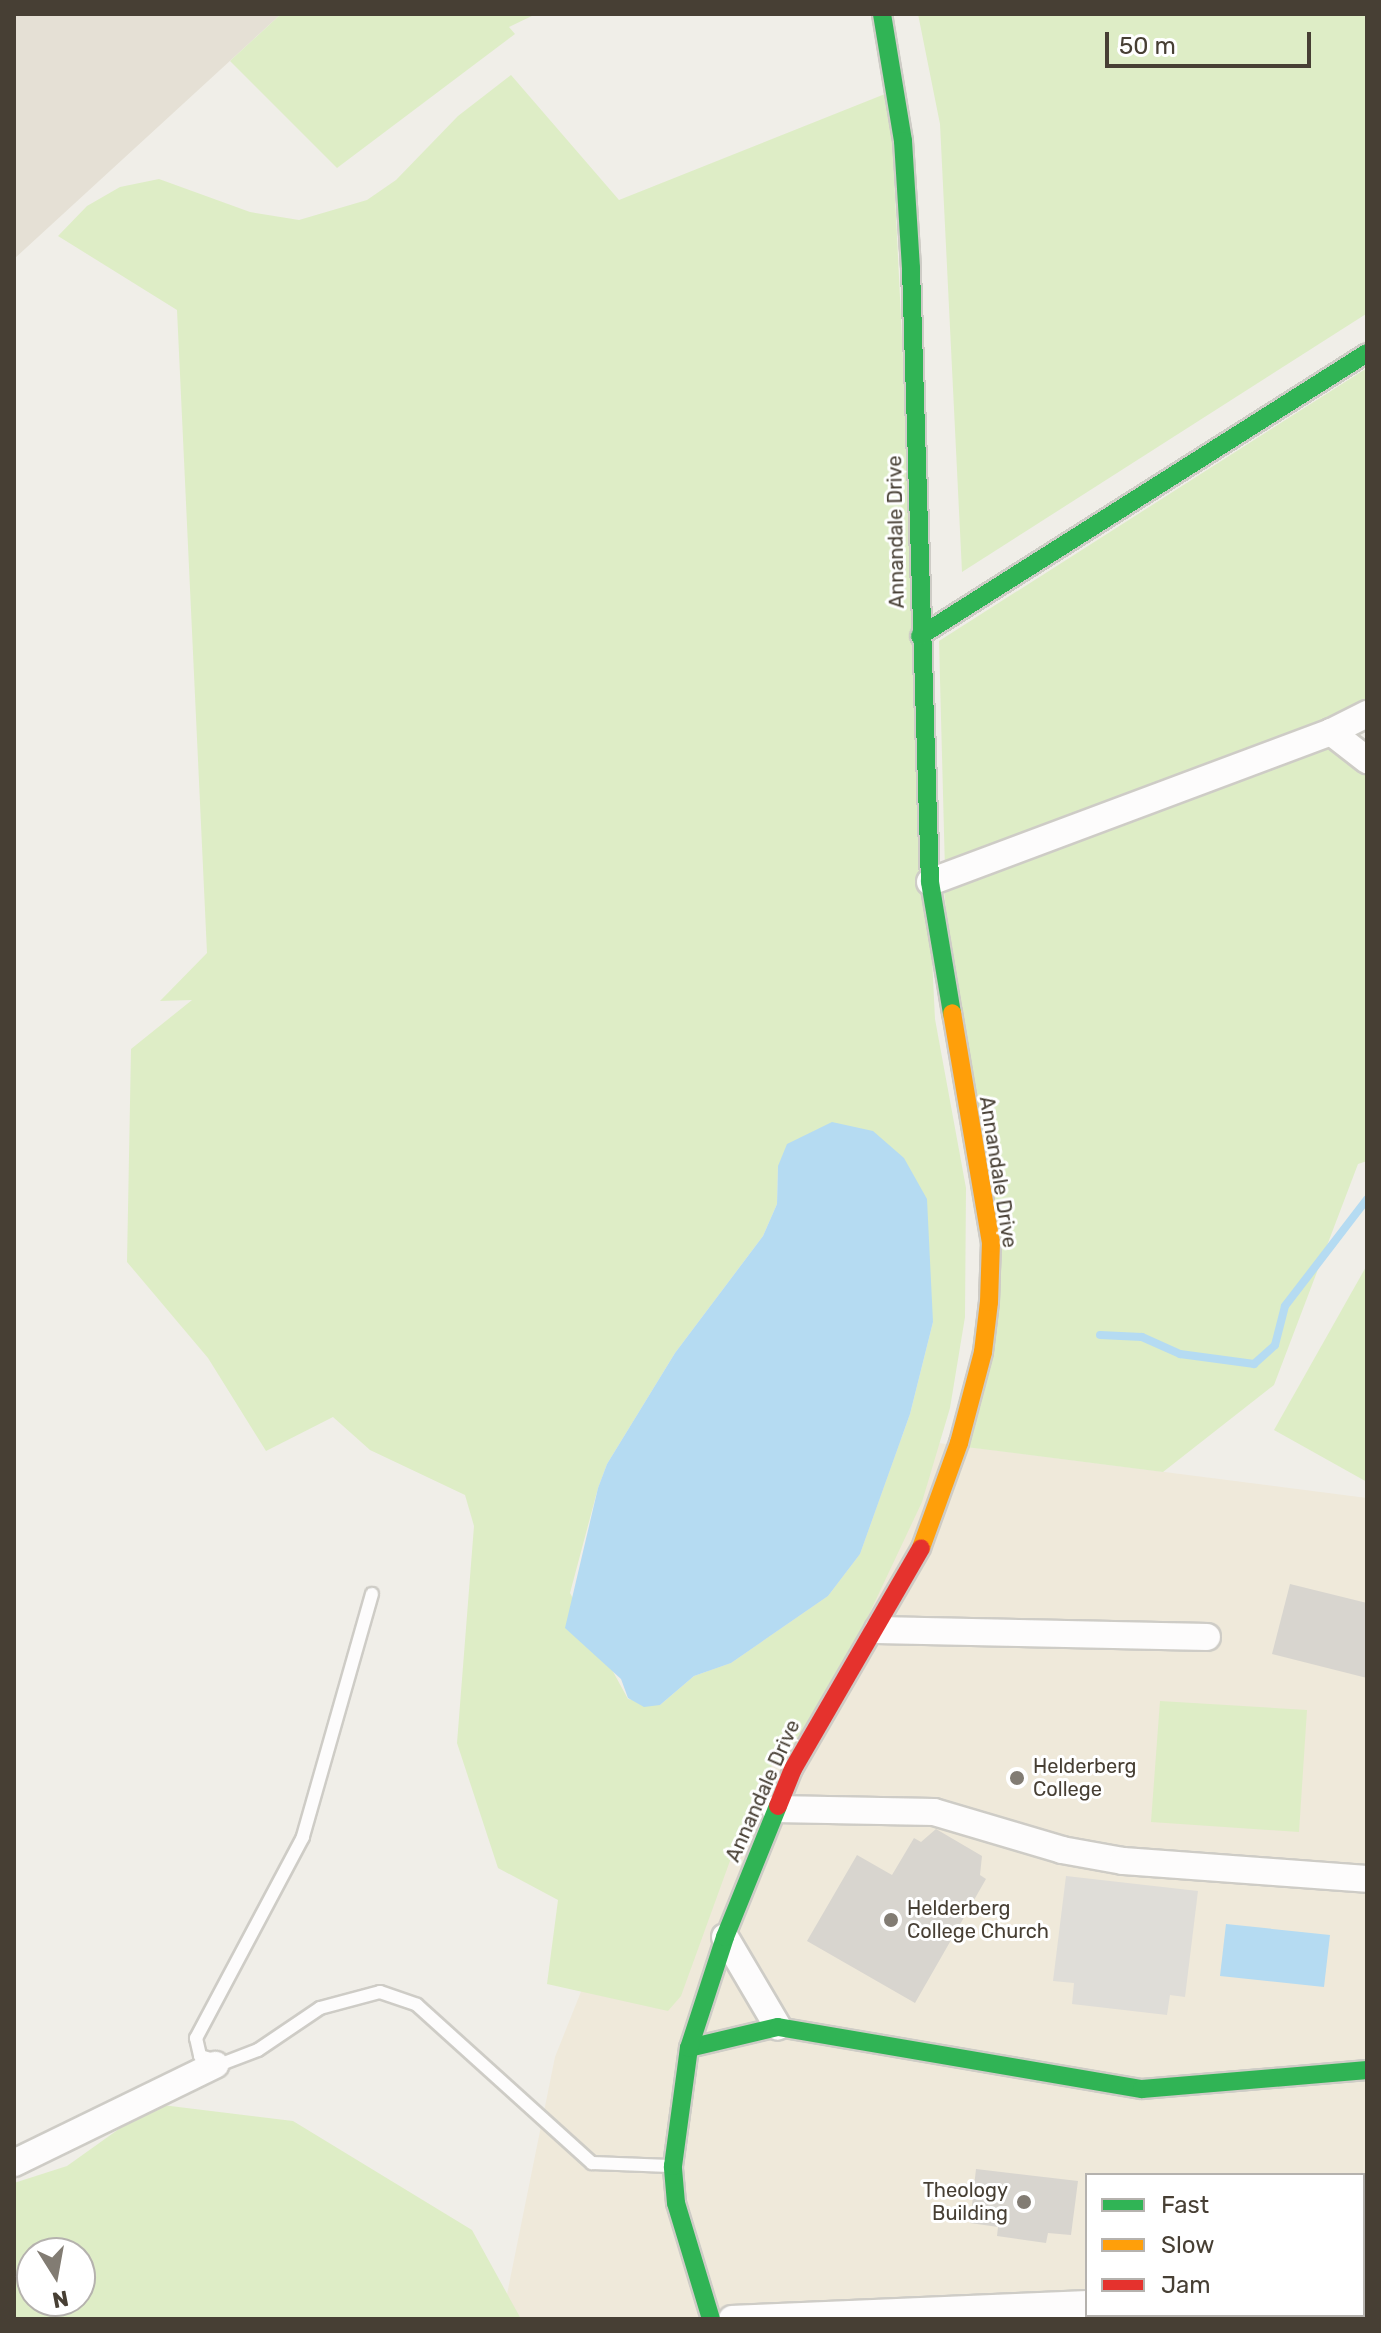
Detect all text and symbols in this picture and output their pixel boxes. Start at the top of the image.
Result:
scale bar [1109,16,1315,66]
text: 50 m [1119,32,1176,60]
street label: Annandale Drive [883,455,909,609]
street label: Annandale Drive [974,1095,1022,1249]
street label: Annandale Drive [721,1716,805,1866]
place label: Helderberg College [1033,1754,1136,1801]
marker: Helderberg College [1008,1769,1026,1787]
place label: Helderberg College Church [907,1896,1049,1943]
marker: Helderberg College Church [882,1911,900,1929]
legend [1085,2173,1365,2317]
place label: Theology Building [923,2178,1008,2225]
text: Fast [1161,2191,1209,2219]
marker: Theology Building [1015,2193,1033,2211]
text: Slow [1161,2231,1214,2259]
north arrow [16,2237,96,2317]
text: Jam [1161,2271,1211,2299]
text: N [50,2284,71,2314]

